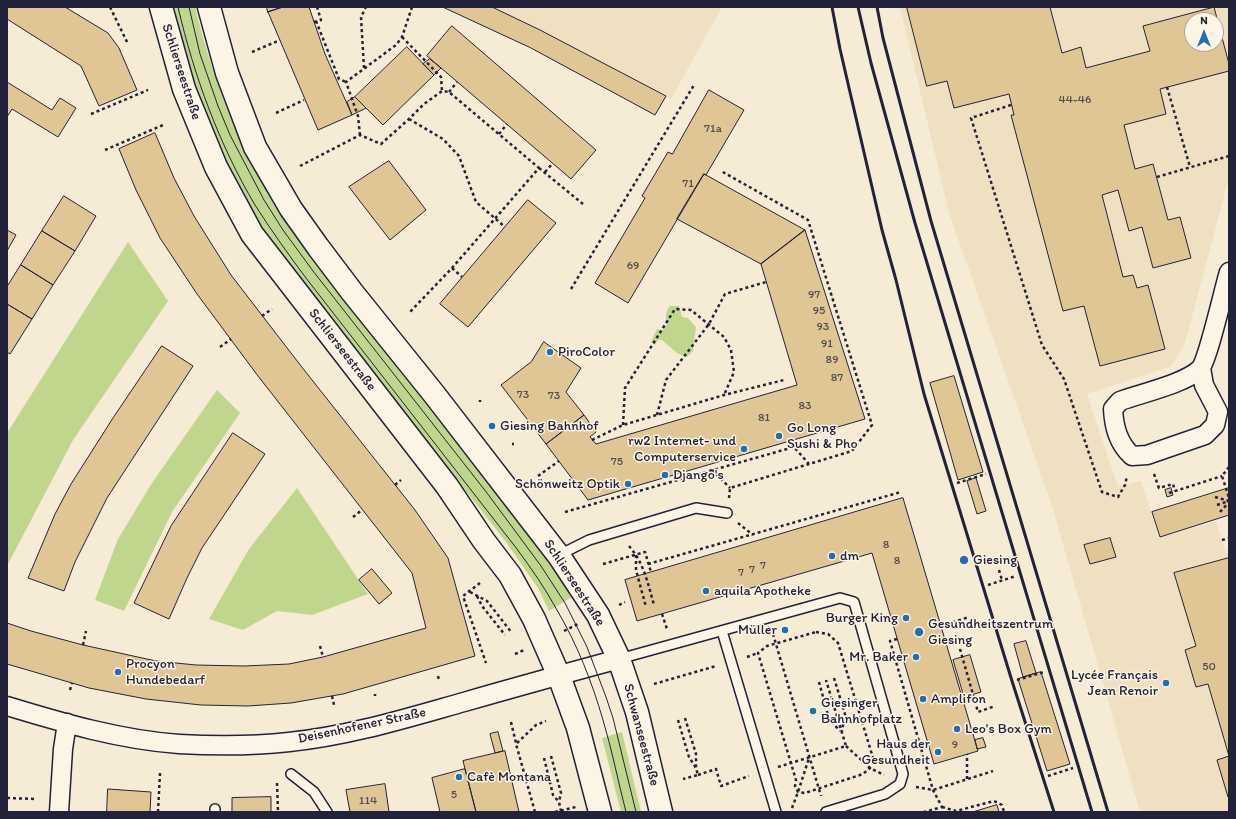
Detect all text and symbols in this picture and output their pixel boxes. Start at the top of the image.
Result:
north arrow [1184,12,1224,52]
text: N [1200,14,1208,27]
street label: Schlierseestraße [158,22,204,122]
house number: 44-46 [1059,93,1091,107]
house number: 71a [704,122,722,136]
house number: 71 [682,177,694,191]
house number: 69 [627,259,639,273]
house number: 97 [808,288,820,302]
house number: 95 [813,304,825,318]
street label: Schlierseestraße [305,305,379,395]
house number: 93 [817,320,829,334]
house number: 91 [821,337,833,351]
place label: PiroColor [558,344,615,360]
marker: PiroColor [545,347,555,357]
house number: 89 [826,353,838,367]
house number: 87 [831,371,843,385]
house number: 73 [517,388,529,402]
house number: 73 [548,389,560,403]
house number: 83 [798,399,812,413]
house number: 81 [758,411,770,425]
place label: Giesing Bahnhof [500,418,599,434]
place label: Go Long Sushi & Pho [787,420,858,452]
marker: Giesing Bahnhof [487,421,497,431]
marker: Go Long Sushi & Pho [774,431,784,441]
place label: rw2 Internet- und Computerservice [628,433,736,466]
marker: rw2 Internet- und Computerservice [739,444,749,454]
house number: 75 [611,455,623,469]
place label: Django's [673,467,724,483]
marker: Django's [660,470,670,480]
place label: Schönweitz Optik [515,476,620,492]
marker: Schönweitz Optik [623,479,633,489]
street label: Schlierseestraße [540,536,608,630]
house number: 8 [883,538,889,552]
place label: dm [840,548,859,564]
marker: dm [827,551,837,561]
place label: Giesing [973,552,1017,568]
house number: 8 [894,554,900,568]
marker: Giesing [958,554,970,566]
house number: 7 [760,559,766,573]
house number: 7 [749,563,755,577]
house number: 7 [738,566,744,580]
place label: aquila Apotheke [714,583,811,599]
marker: aquila Apotheke [701,586,711,596]
place label: Burger King [826,610,898,626]
marker: Burger King [901,613,911,623]
place label: Gesundheitszentrum Giesing [928,616,1053,648]
place label: Müller [738,622,777,638]
marker: Müller [780,625,790,635]
marker: Gesundheitszentrum Giesing [913,626,925,638]
place label: Mr. Baker [849,649,908,665]
marker: Mr. Baker [911,652,921,662]
place label: Procyon Hundebedarf [126,656,205,688]
house number: 50 [1202,660,1216,674]
marker: Procyon Hundebedarf [113,667,123,677]
place label: Lycée Français Jean Renoir [1071,667,1158,700]
marker: Lycée Français Jean Renoir [1161,678,1171,688]
street label: Schwanseestraße [619,682,663,788]
place label: Amplifon [931,691,986,707]
marker: Amplifon [918,694,928,704]
place label: Giesinger Bahnhofplatz [821,695,902,728]
street label: Deisenhofener Straße [297,704,427,748]
marker: Giesinger Bahnhofplatz [808,706,818,716]
place label: Leo's Box Gym [965,721,1052,737]
marker: Leo's Box Gym [952,724,962,734]
place label: Haus der Gesundheit [862,736,930,768]
house number: 9 [952,738,958,752]
marker: Haus der Gesundheit [933,747,943,757]
place label: Cafè Montana [467,769,551,785]
marker: Cafè Montana [454,772,464,782]
house number: 5 [451,788,457,802]
house number: 114 [359,794,377,808]

